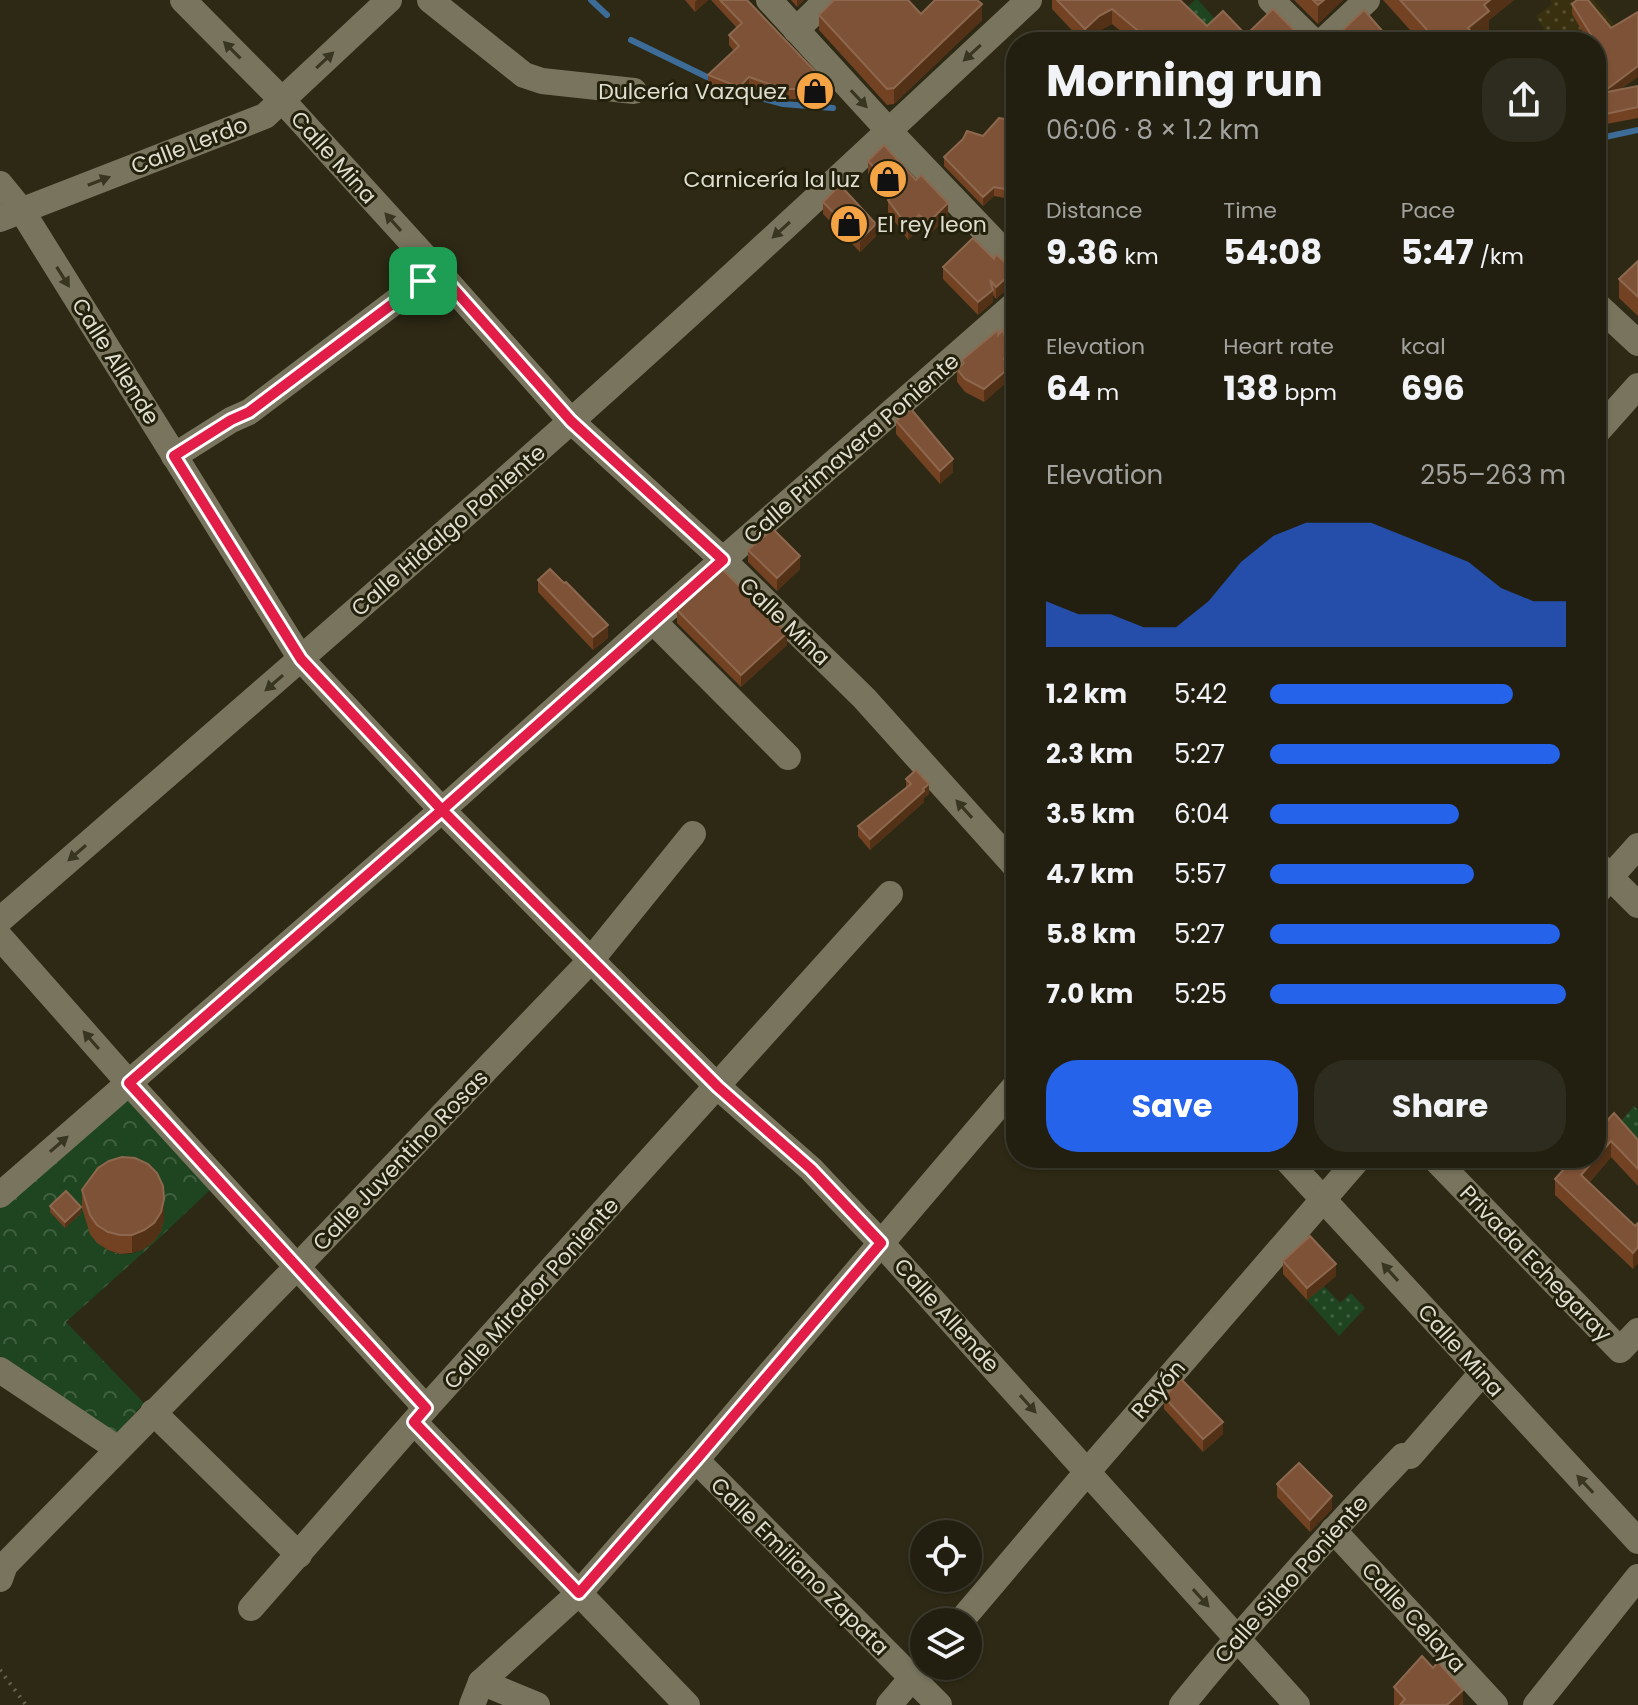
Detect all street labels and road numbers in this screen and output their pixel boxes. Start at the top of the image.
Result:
street label: Calle Mina [283,104,384,211]
street label: Calle Lerdo [126,109,252,182]
street label: Calle Allende [64,292,167,431]
street label: Calle Primavera Poniente [737,346,966,551]
street label: Calle Hidalgo Poniente [344,437,552,624]
street label: Calle Mina [732,570,837,673]
street label: Calle Juventino Rosas [306,1063,495,1258]
street label: Privada Echegaray [1453,1178,1619,1349]
street label: Calle Mirador Poniente [437,1191,626,1396]
street label: Calle Allende [887,1251,1006,1379]
street label: Calle Mina [1410,1297,1511,1404]
street label: Rayón [1124,1353,1193,1425]
street label: Calle Emiliano Zapata [704,1470,896,1662]
street label: Calle Silao Poniente [1207,1489,1375,1670]
street label: Calle Celaya [1354,1555,1473,1679]

